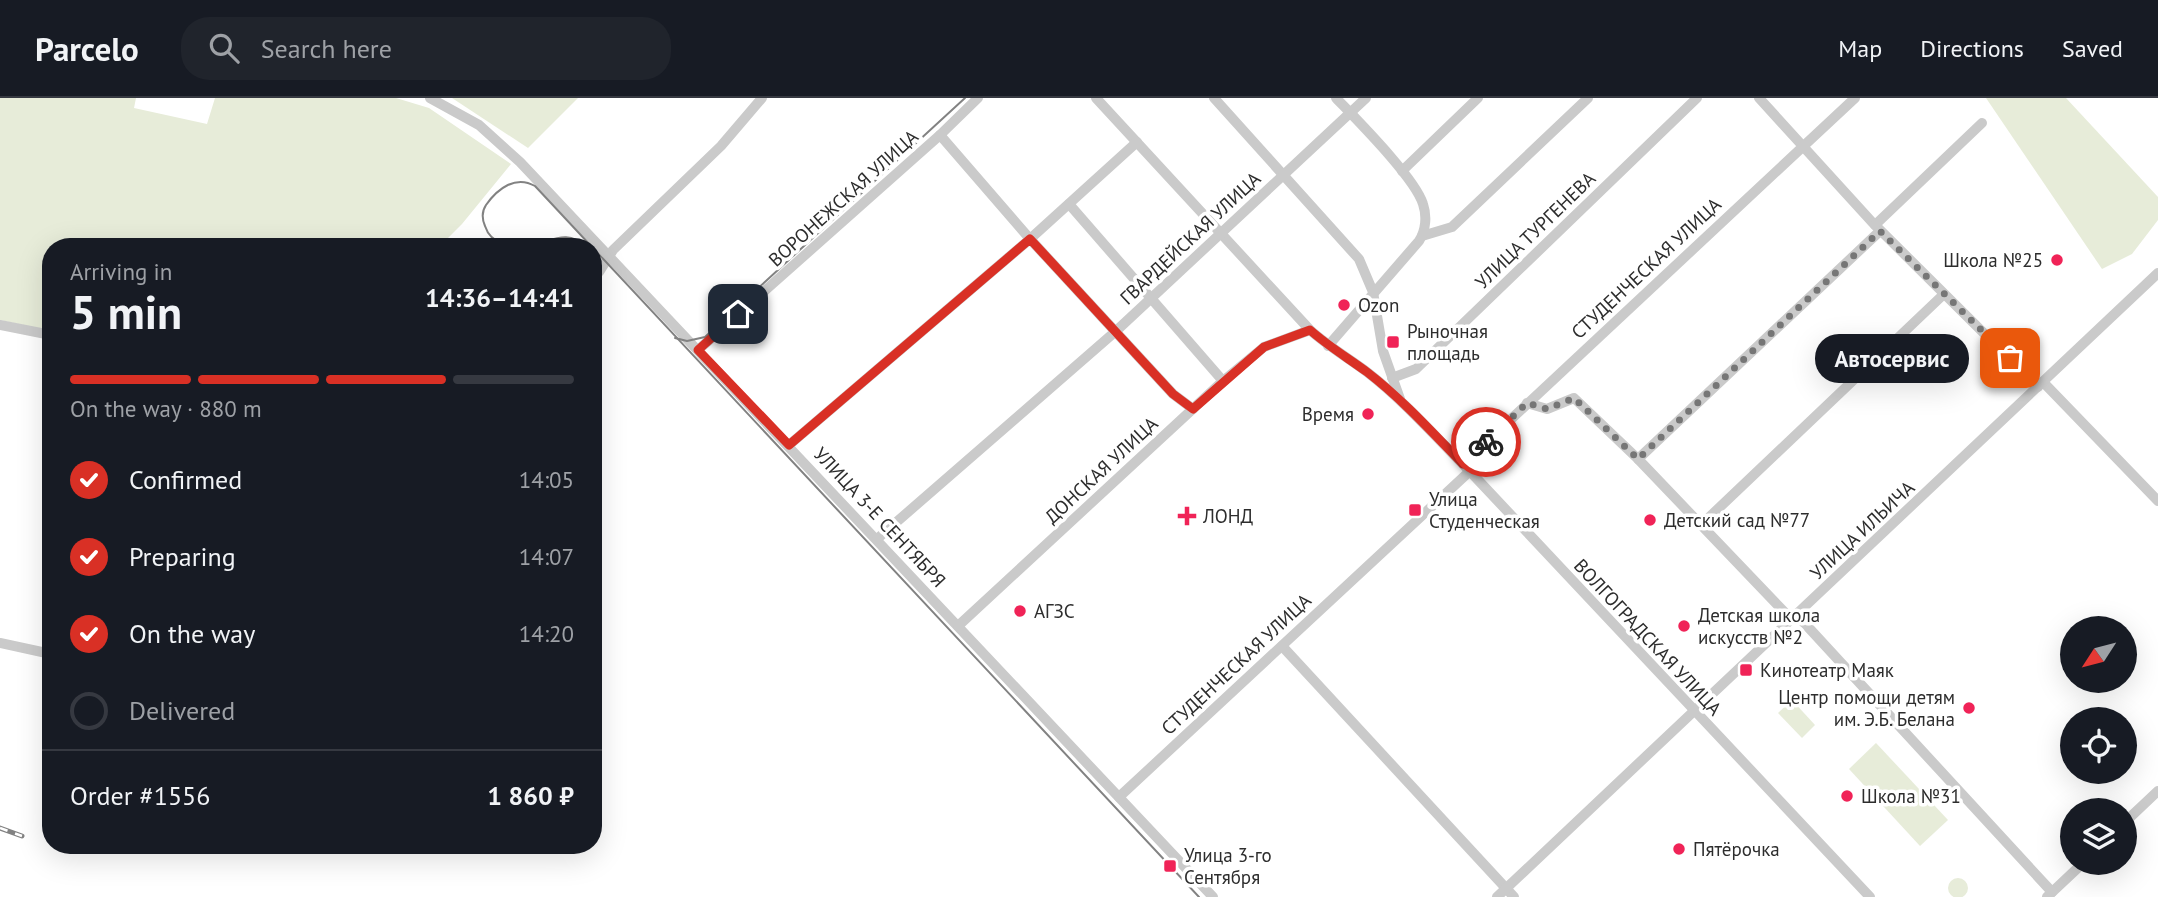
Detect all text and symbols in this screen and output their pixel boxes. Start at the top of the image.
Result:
search box [181,17,671,80]
text: Parcelo [35,27,139,70]
icon: search [205,29,243,67]
text: Search here [261,32,392,65]
text: Map [1838,33,1882,64]
text: Directions [1920,33,2024,64]
text: Saved [2062,33,2123,64]
street label: ВОРОНЕЖСКАЯ УЛИЦА [763,124,923,272]
street label: УЛИЦА ТУРГЕНЕВА [1470,166,1600,294]
street label: ГВАРДЕЙСКАЯ УЛИЦА [1115,167,1265,309]
street label: СТУДЕНЧЕСКАЯ УЛИЦА [1566,192,1726,344]
place label: Школа №25 [1943,248,2043,272]
marker: Школа №25 [2049,252,2065,268]
text: Arriving in [70,257,172,286]
text: 14:36–14:41 [425,281,574,314]
text: 5 min [70,282,182,342]
pin [708,284,768,344]
place label: Ozon [1358,293,1399,317]
icon: home [719,295,757,333]
marker: Ozon [1336,297,1352,313]
place label: Рыночная площадь [1407,319,1488,365]
pin [1980,328,2040,388]
marker: Рыночная площадь [1385,334,1401,350]
callout: Автосервис [1814,334,1968,382]
icon: bag [1991,339,2029,377]
text: Автосервис [1834,344,1950,373]
text: On the way · 880 m [70,394,262,423]
place label: Время [1302,402,1354,426]
marker: Время [1360,406,1376,422]
courier [1451,407,1521,477]
street label: ДОНСКАЯ УЛИЦА [1039,411,1163,529]
icon: bike [1467,423,1505,461]
street label: УЛИЦА 3-Е СЕНТЯБРЯ [809,442,951,592]
icon: check [70,461,108,499]
text: Confirmed [129,463,242,496]
text: 14:05 [519,465,574,494]
street label: УЛИЦА ИЛЬИЧА [1805,475,1919,585]
place label: Улица Студенческая [1429,487,1540,533]
marker: Улица Студенческая [1407,502,1423,518]
place label: ЛОНД [1202,504,1254,528]
marker: ЛОНД [1177,506,1197,526]
place label: Детский сад №77 [1664,508,1810,532]
marker: Детский сад №77 [1642,512,1658,528]
icon: check [70,538,108,576]
text: Preparing [129,540,236,573]
text: 14:07 [519,542,574,571]
street label: ВОЛГОГРАДСКАЯ УЛИЦА [1569,554,1727,720]
street label: СТУДЕНЧЕСКАЯ УЛИЦА [1156,588,1316,740]
place label: АГЗС [1034,599,1075,623]
marker: АГЗС [1012,603,1028,619]
place label: Детская школа искусств №2 [1698,603,1820,649]
icon: check [70,615,108,653]
north arrow [2060,616,2137,693]
map controls [2060,616,2137,875]
text: On the way [129,617,255,650]
marker: Детская школа искусств №2 [1676,618,1692,634]
text: 14:20 [519,619,574,648]
place label: Кинотеатр Маяк [1760,658,1894,682]
marker: Кинотеатр Маяк [1738,662,1754,678]
place label: Центр помощи детям им. Э.Б. Белана [1778,685,1955,731]
text: Delivered [129,694,235,727]
marker: Центр помощи детям им. Э.Б. Белана [1961,700,1977,716]
button: locate [2060,707,2137,784]
text: Order #1556 [70,779,210,812]
text: 1 860 ₽ [487,779,574,812]
place label: Школа №31 [1861,784,1961,808]
marker: Школа №31 [1839,788,1855,804]
button: layers [2060,798,2137,875]
place label: Пятёрочка [1693,837,1780,861]
marker: Пятёрочка [1671,841,1687,857]
place label: Улица 3-го Сентября [1184,843,1272,889]
marker: Улица 3-го Сентября [1162,858,1178,874]

